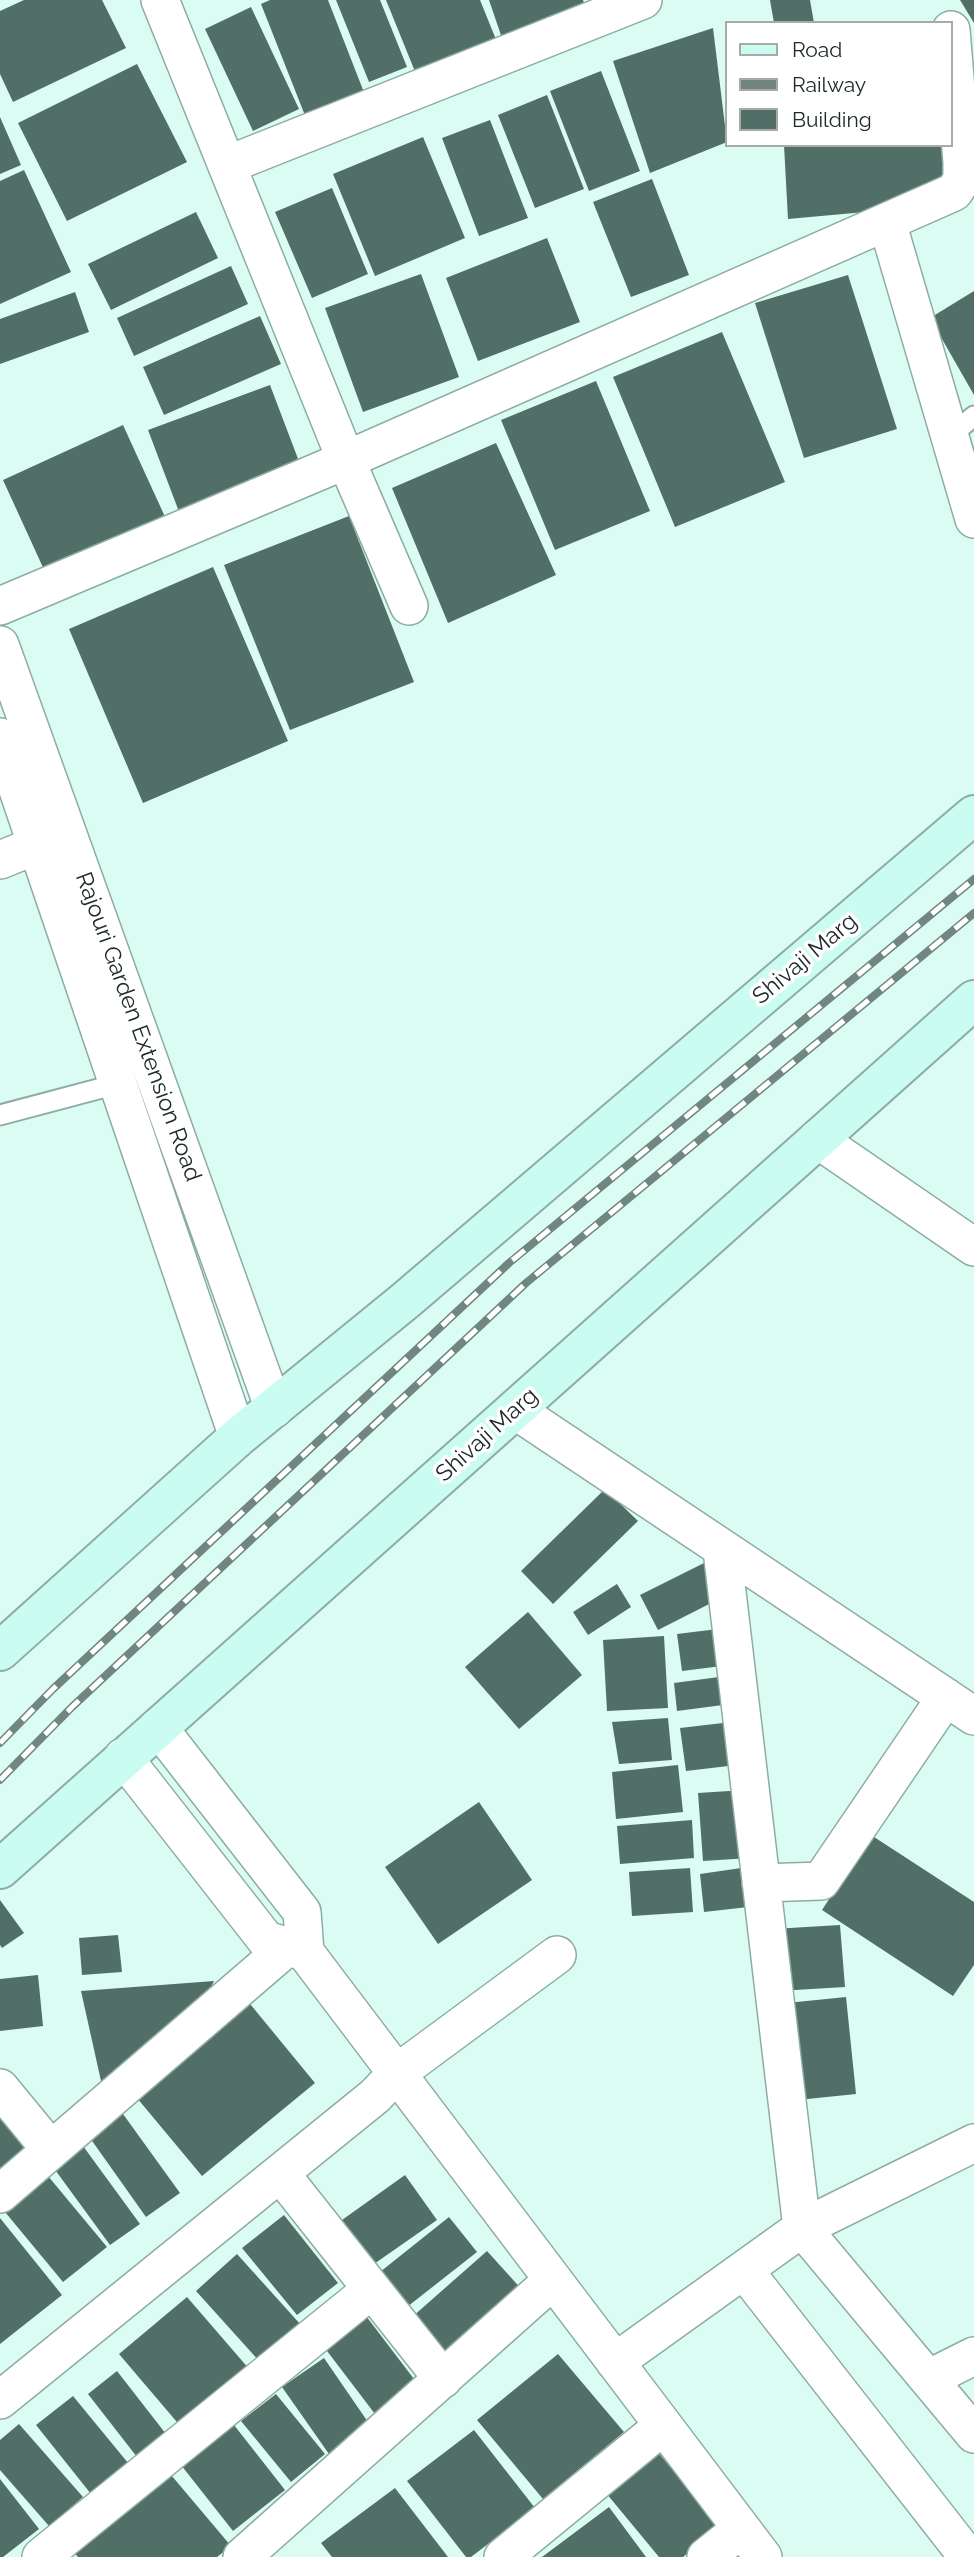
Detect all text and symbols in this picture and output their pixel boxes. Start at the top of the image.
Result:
legend [726,21,953,147]
text: Road [792,37,842,62]
text: Railway [792,72,866,97]
text: Building [792,107,872,132]
street label: Rajouri Garden Extension Road [69,869,207,1185]
street label: Shivaji Marg [747,907,863,1011]
street label: Shivaji Marg [430,1382,544,1488]

